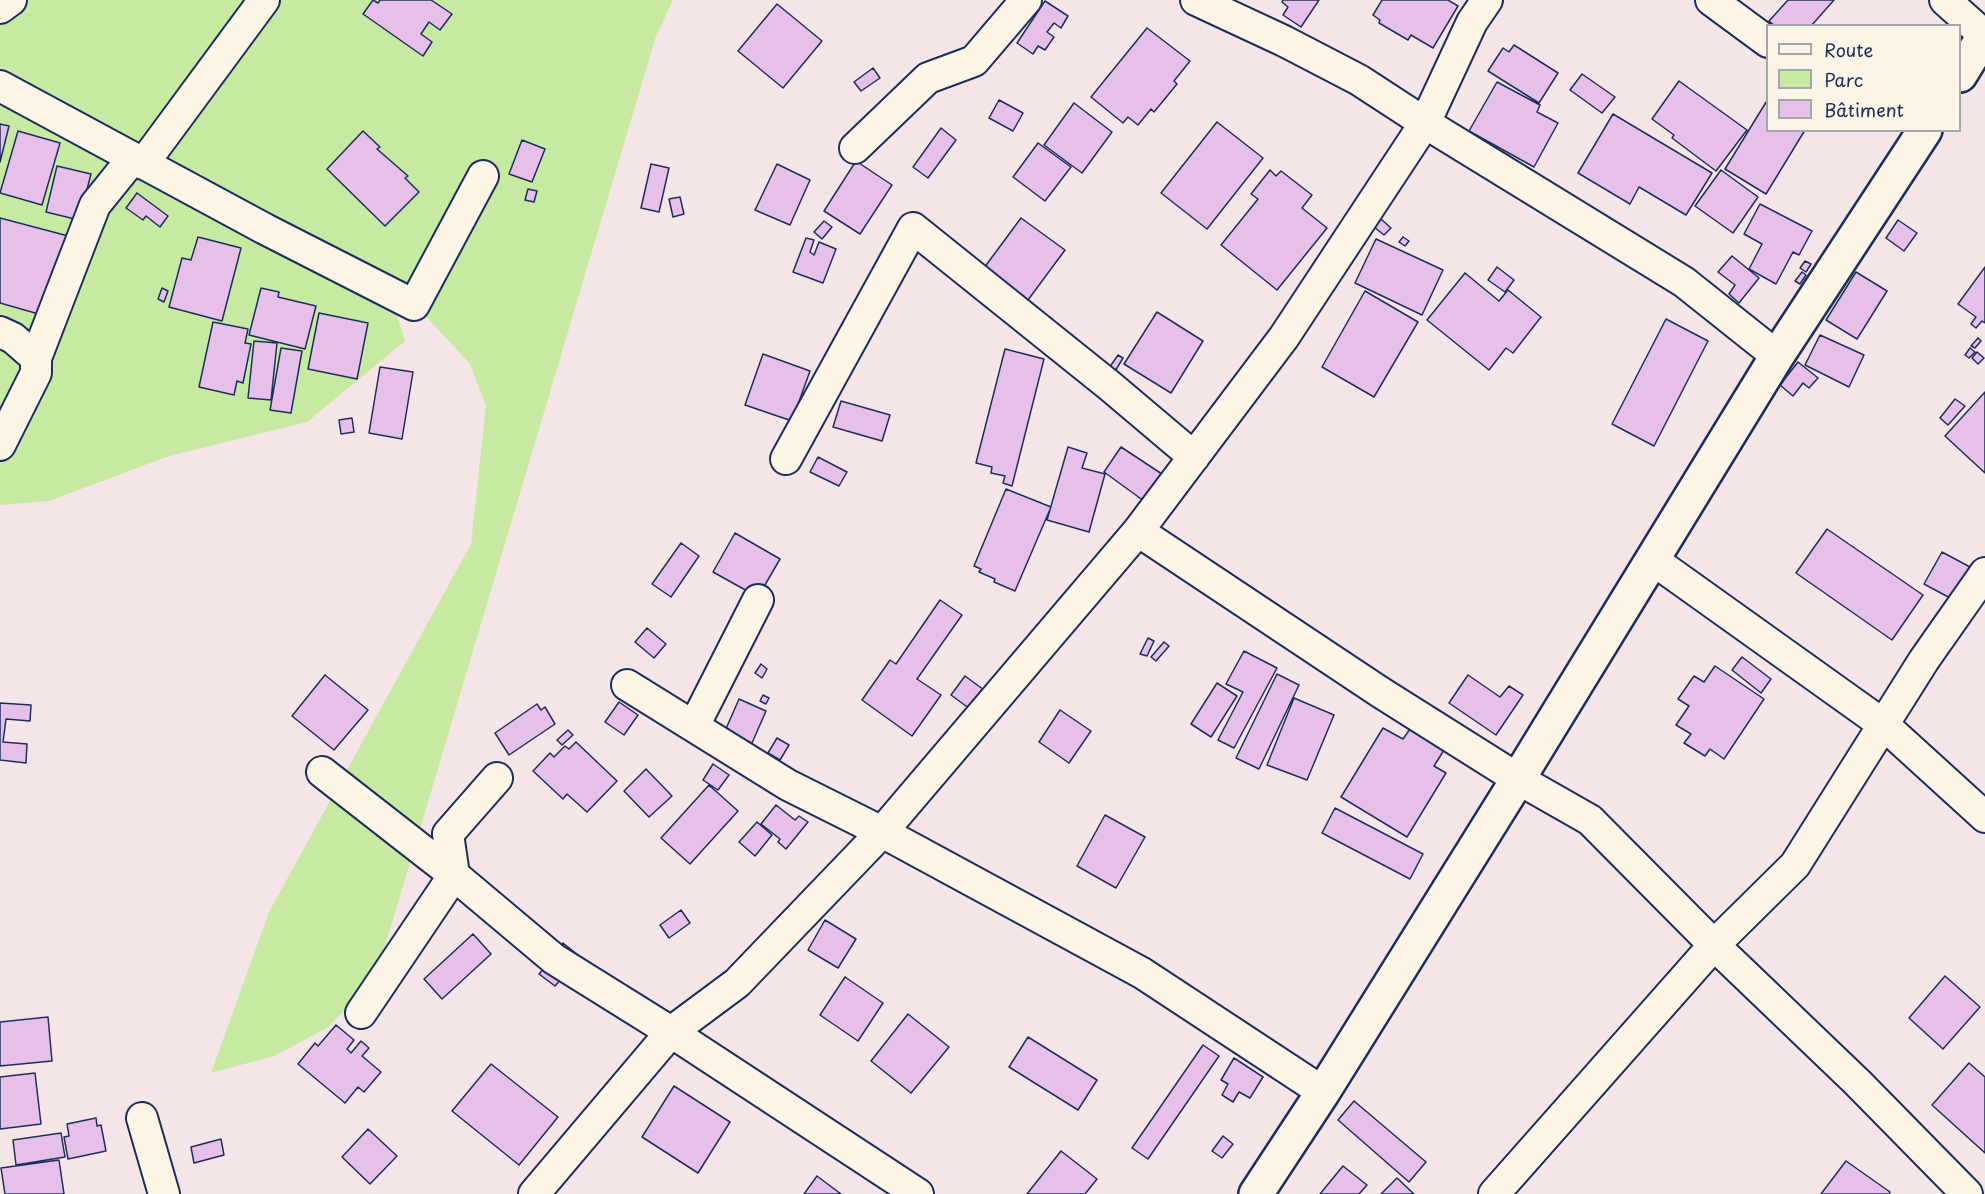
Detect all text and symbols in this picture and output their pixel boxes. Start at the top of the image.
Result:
legend [1766,24,1961,132]
text: Route [1824,36,1873,63]
text: Parc [1824,66,1863,93]
text: Bâtiment [1824,96,1904,123]

